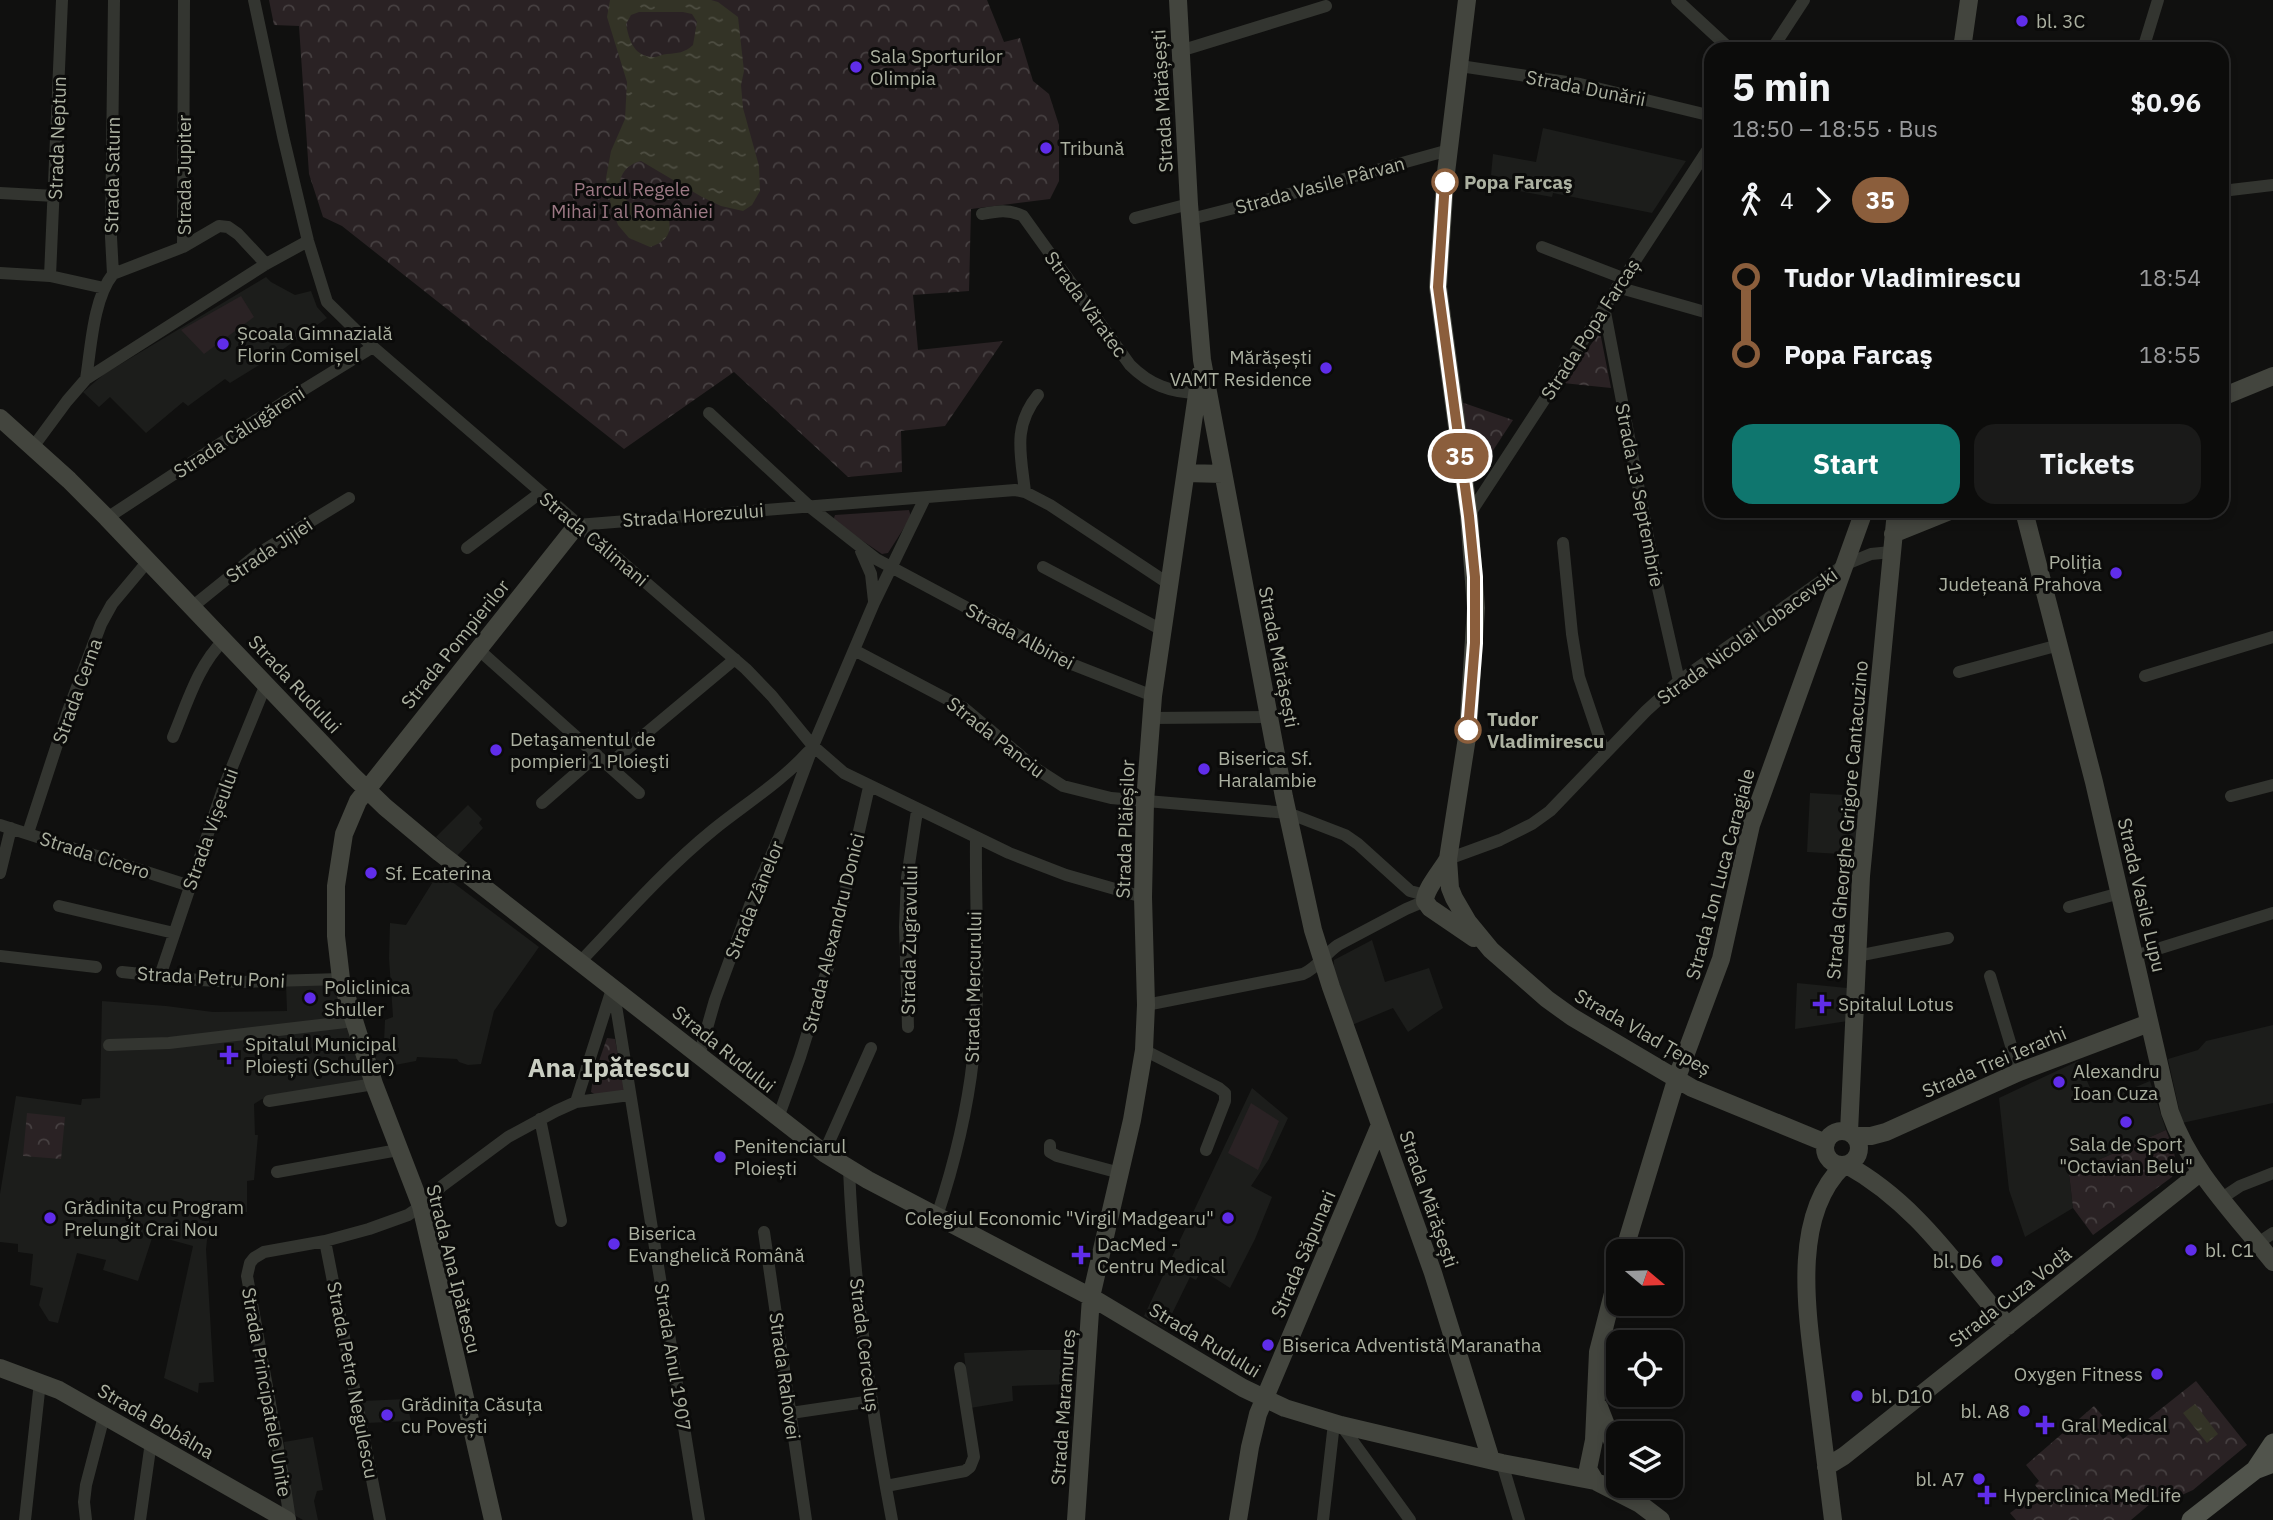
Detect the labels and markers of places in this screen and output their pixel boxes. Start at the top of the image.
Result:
place label: bl. 3C [2036,9,2085,33]
marker: bl. 3C [2014,13,2030,29]
place label: Sala Sporturilor Olimpia [870,44,1003,90]
marker: Sala Sporturilor Olimpia [848,59,864,75]
place label: Tribună [1060,136,1125,160]
marker: Tribună [1038,140,1054,156]
marker: Popa Farcaş [1432,169,1458,195]
place label: Popa Farcaş [1464,170,1573,194]
place label: Școala Gimnazială Florin Comișel [237,321,393,367]
marker: Școala Gimnazială Florin Comișel [215,336,231,352]
place label: Mărășești VAMT Residence [1170,345,1312,391]
marker: Mărășești VAMT Residence [1318,360,1334,376]
place label: Poliția Județeană Prahova [1939,550,2102,596]
marker: Poliția Județeană Prahova [2108,565,2124,581]
place label: Tudor Vladimirescu [1487,707,1604,753]
marker: Tudor Vladimirescu [1455,717,1481,743]
place label: Detaşamentul de pompieri 1 Ploieşti [510,727,670,773]
marker: Detaşamentul de pompieri 1 Ploieşti [488,742,504,758]
place label: Biserica Sf. Haralambie [1218,746,1317,792]
marker: Biserica Sf. Haralambie [1196,761,1212,777]
place label: Sf. Ecaterina [385,861,492,885]
marker: Sf. Ecaterina [363,865,379,881]
place label: Policlinica Shuller [324,975,410,1021]
marker: Policlinica Shuller [302,990,318,1006]
place label: Spitalul Lotus [1838,992,1954,1016]
marker: Spitalul Lotus [1812,994,1832,1014]
place label: Spitalul Municipal Ploiești (Schuller) [245,1032,397,1078]
marker: Spitalul Municipal Ploiești (Schuller) [219,1045,239,1065]
place label: Alexandru Ioan Cuza [2073,1059,2160,1105]
marker: Alexandru Ioan Cuza [2051,1074,2067,1090]
marker: Sala de Sport "Octavian Belu" [2118,1114,2134,1130]
place label: Sala de Sport "Octavian Belu" [2059,1132,2193,1178]
place label: Penitenciarul Ploiești [734,1134,846,1180]
marker: Penitenciarul Ploiești [712,1149,728,1165]
place label: Grădinița cu Program Prelungit Crai Nou [64,1195,244,1241]
place label: Colegiul Economic "Virgil Madgearu" [905,1206,1214,1230]
marker: Grădinița cu Program Prelungit Crai Nou [42,1210,58,1226]
marker: Colegiul Economic "Virgil Madgearu" [1220,1210,1236,1226]
place label: Biserica Evanghelică Română [628,1221,805,1267]
place label: DacMed - Centru Medical [1097,1232,1225,1278]
marker: Biserica Evanghelică Română [606,1236,622,1252]
place label: bl. C1 [2205,1238,2254,1262]
marker: bl. C1 [2183,1242,2199,1258]
marker: DacMed - Centru Medical [1071,1245,1091,1265]
place label: bl. D6 [1933,1249,1983,1273]
marker: bl. D6 [1989,1253,2005,1269]
place label: Biserica Adventistă Maranatha [1282,1333,1541,1357]
marker: Biserica Adventistă Maranatha [1260,1337,1276,1353]
place label: Oxygen Fitness [2014,1362,2143,1386]
marker: Oxygen Fitness [2149,1366,2165,1382]
place label: bl. D10 [1871,1384,1933,1408]
marker: bl. D10 [1849,1388,1865,1404]
place label: Grădinița Căsuța cu Povești [401,1392,543,1438]
place label: bl. A8 [1960,1399,2010,1423]
marker: bl. A8 [2016,1403,2032,1419]
marker: Grădinița Căsuța cu Povești [379,1407,395,1423]
place label: Gral Medical [2061,1413,2167,1437]
marker: Gral Medical [2035,1415,2055,1435]
place label: bl. A7 [1915,1467,1965,1491]
marker: bl. A7 [1971,1471,1987,1487]
place label: Hyperclinica MedLife [2003,1483,2181,1507]
marker: Hyperclinica MedLife [1977,1485,1997,1505]

